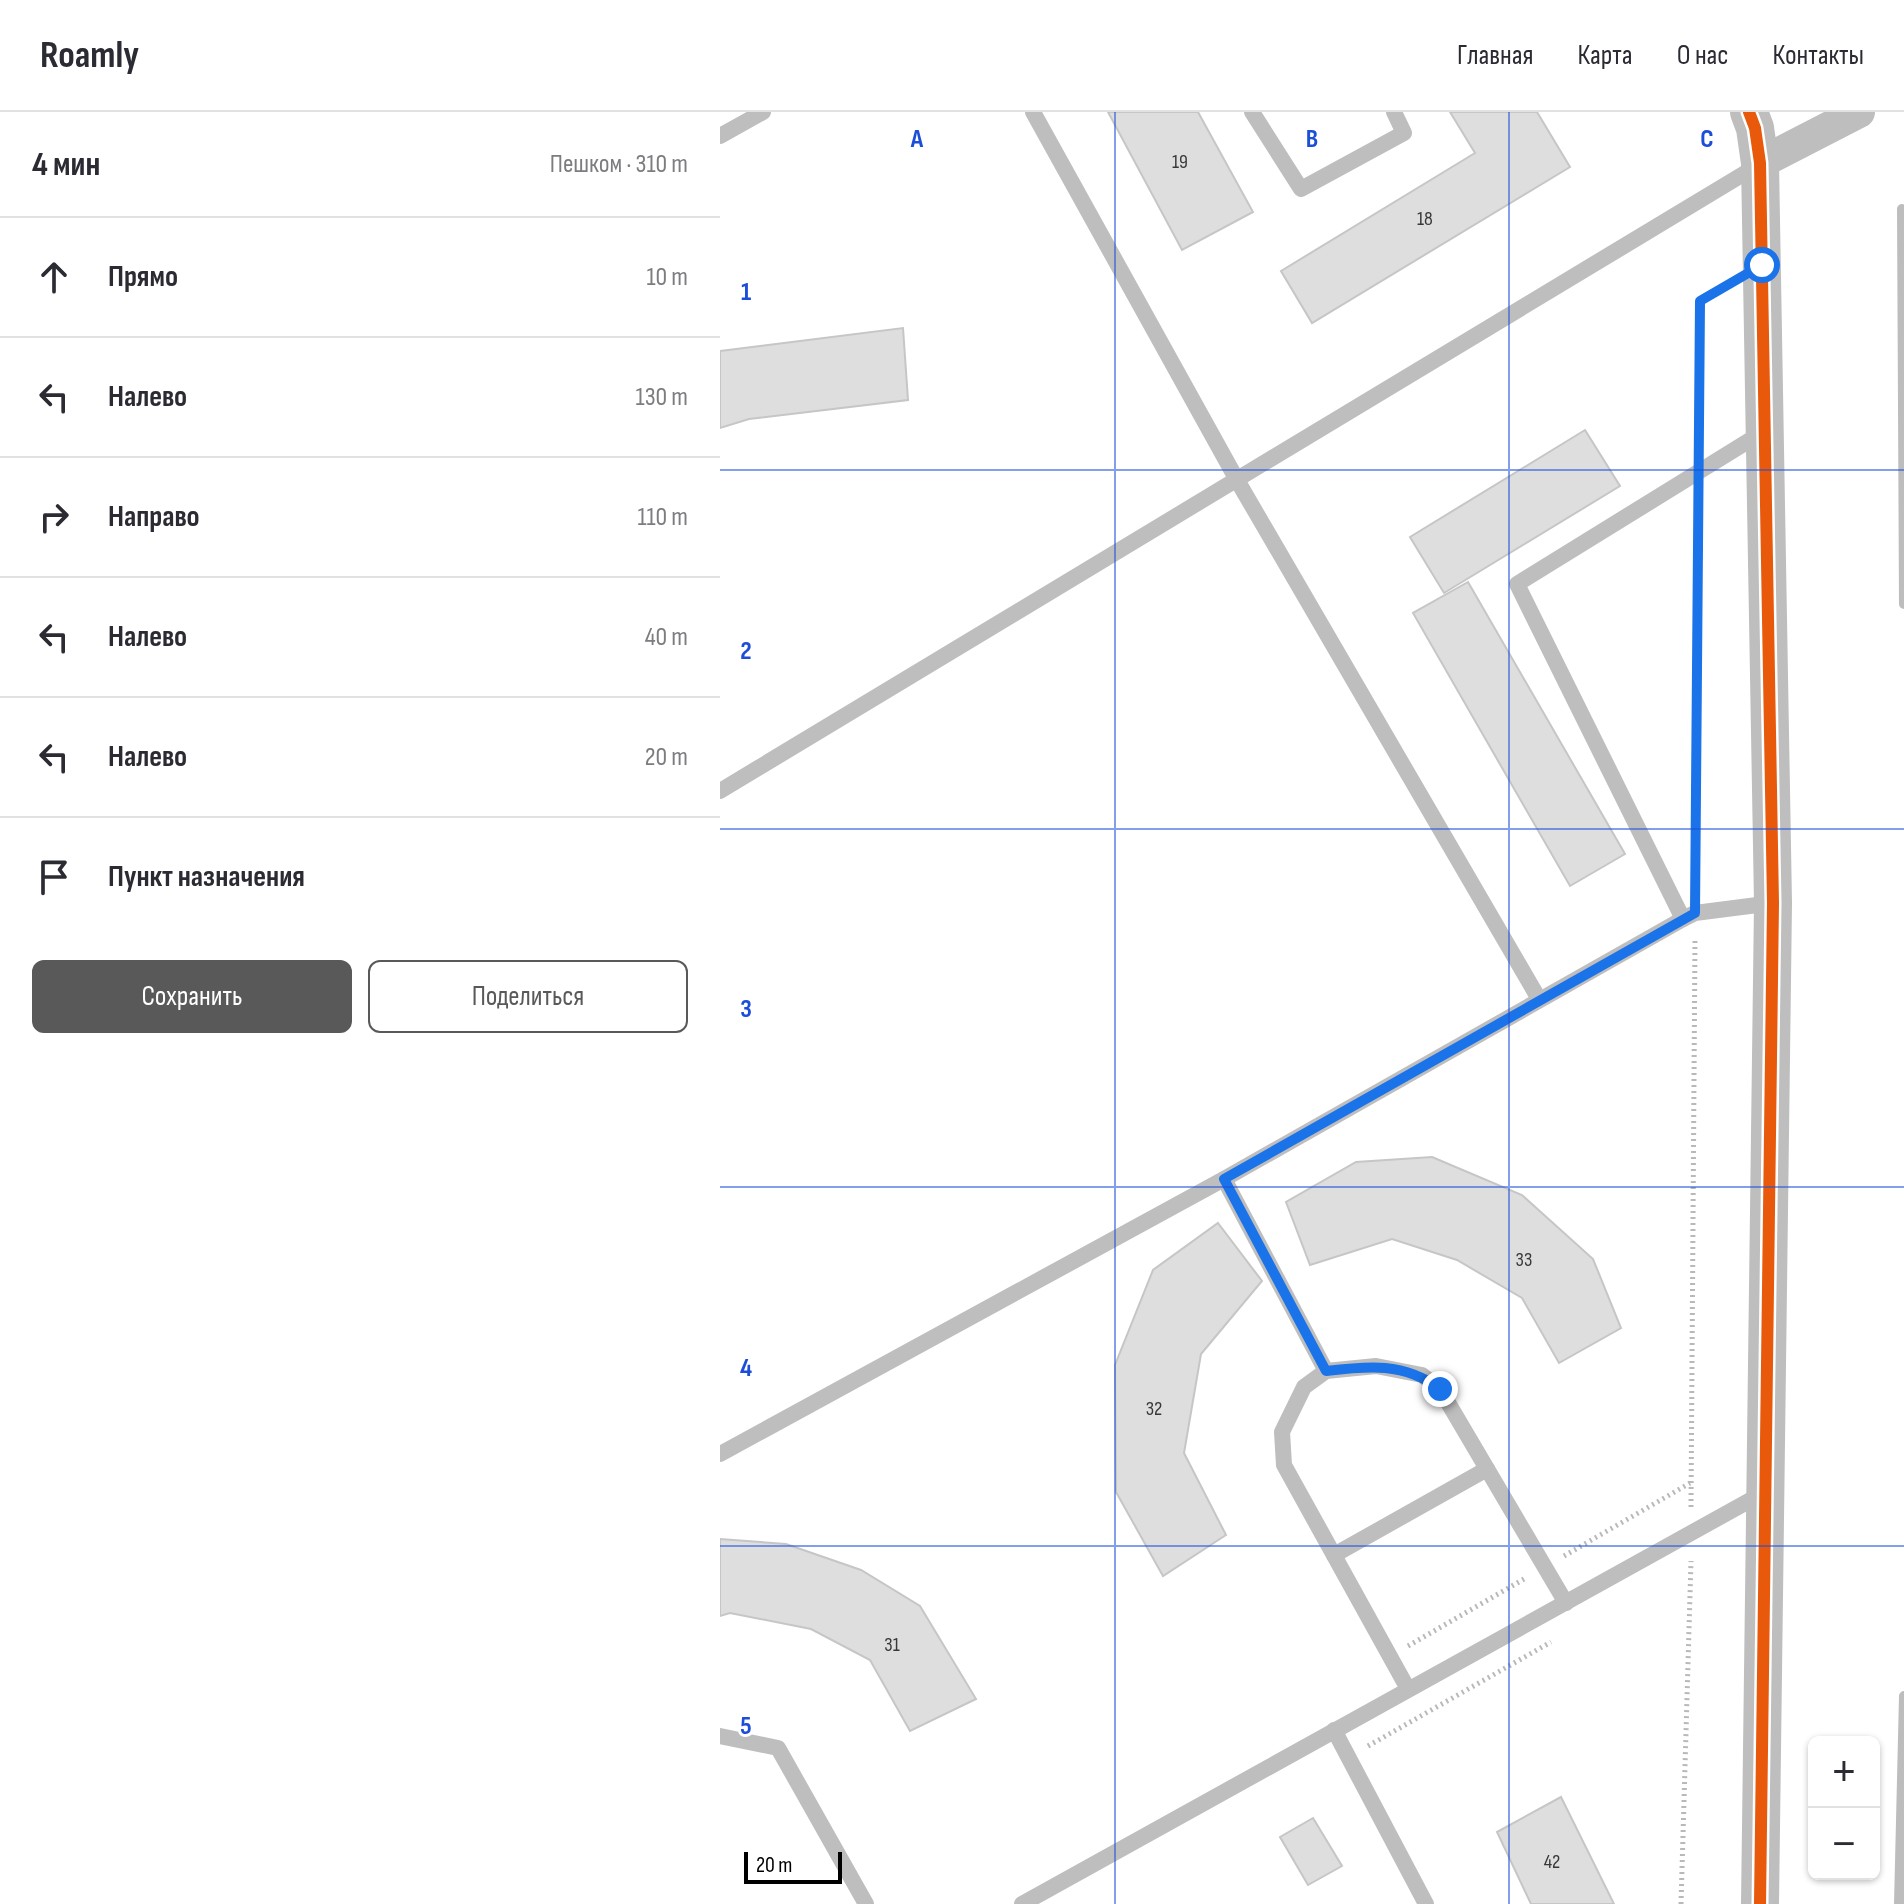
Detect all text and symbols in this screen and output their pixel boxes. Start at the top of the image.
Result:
text: Roamly [40,33,139,78]
text: Главная [1457,39,1533,72]
text: Карта [1577,39,1633,72]
text: О нас [1677,39,1729,72]
text: Контакты [1773,39,1864,72]
text: A [910,124,924,155]
text: B [1306,124,1318,155]
text: C [1700,124,1714,155]
text: 4 мин [32,144,100,185]
text: Пешком · 310 m [550,149,688,180]
house number: 19 [1172,150,1188,174]
house number: 18 [1417,207,1433,231]
route start [1744,247,1780,283]
icon: ahead [32,255,76,299]
text: Прямо [108,259,178,295]
text: 10 m [646,262,688,293]
text: 1 [741,277,751,308]
icon: left [32,375,76,419]
text: Налево [108,379,187,415]
text: 130 m [636,382,688,413]
icon: right [32,495,76,539]
text: Направо [108,499,200,535]
text: 110 m [637,502,688,533]
icon: left [32,615,76,659]
text: Налево [108,619,187,655]
text: 40 m [645,622,688,653]
text: 2 [740,636,752,667]
icon: left [32,735,76,779]
text: Налево [108,739,187,775]
text: 20 m [645,742,688,773]
icon: arrive [32,855,76,899]
text: Пункт назначения [108,859,305,895]
button: Сохранить [32,960,352,1033]
button: Поделиться [368,960,688,1033]
text: 3 [740,994,752,1025]
house number: 33 [1516,1248,1532,1272]
text: 4 [740,1353,752,1384]
route end [1422,1371,1458,1407]
house number: 32 [1146,1397,1162,1421]
house number: 31 [884,1633,900,1657]
text: 5 [740,1711,752,1742]
map controls [1808,1736,1880,1880]
button: + [1808,1736,1880,1808]
button: − [1808,1808,1880,1880]
scale bar [744,1848,842,1884]
house number: 42 [1544,1850,1560,1874]
text: 20 m [756,1852,793,1879]

